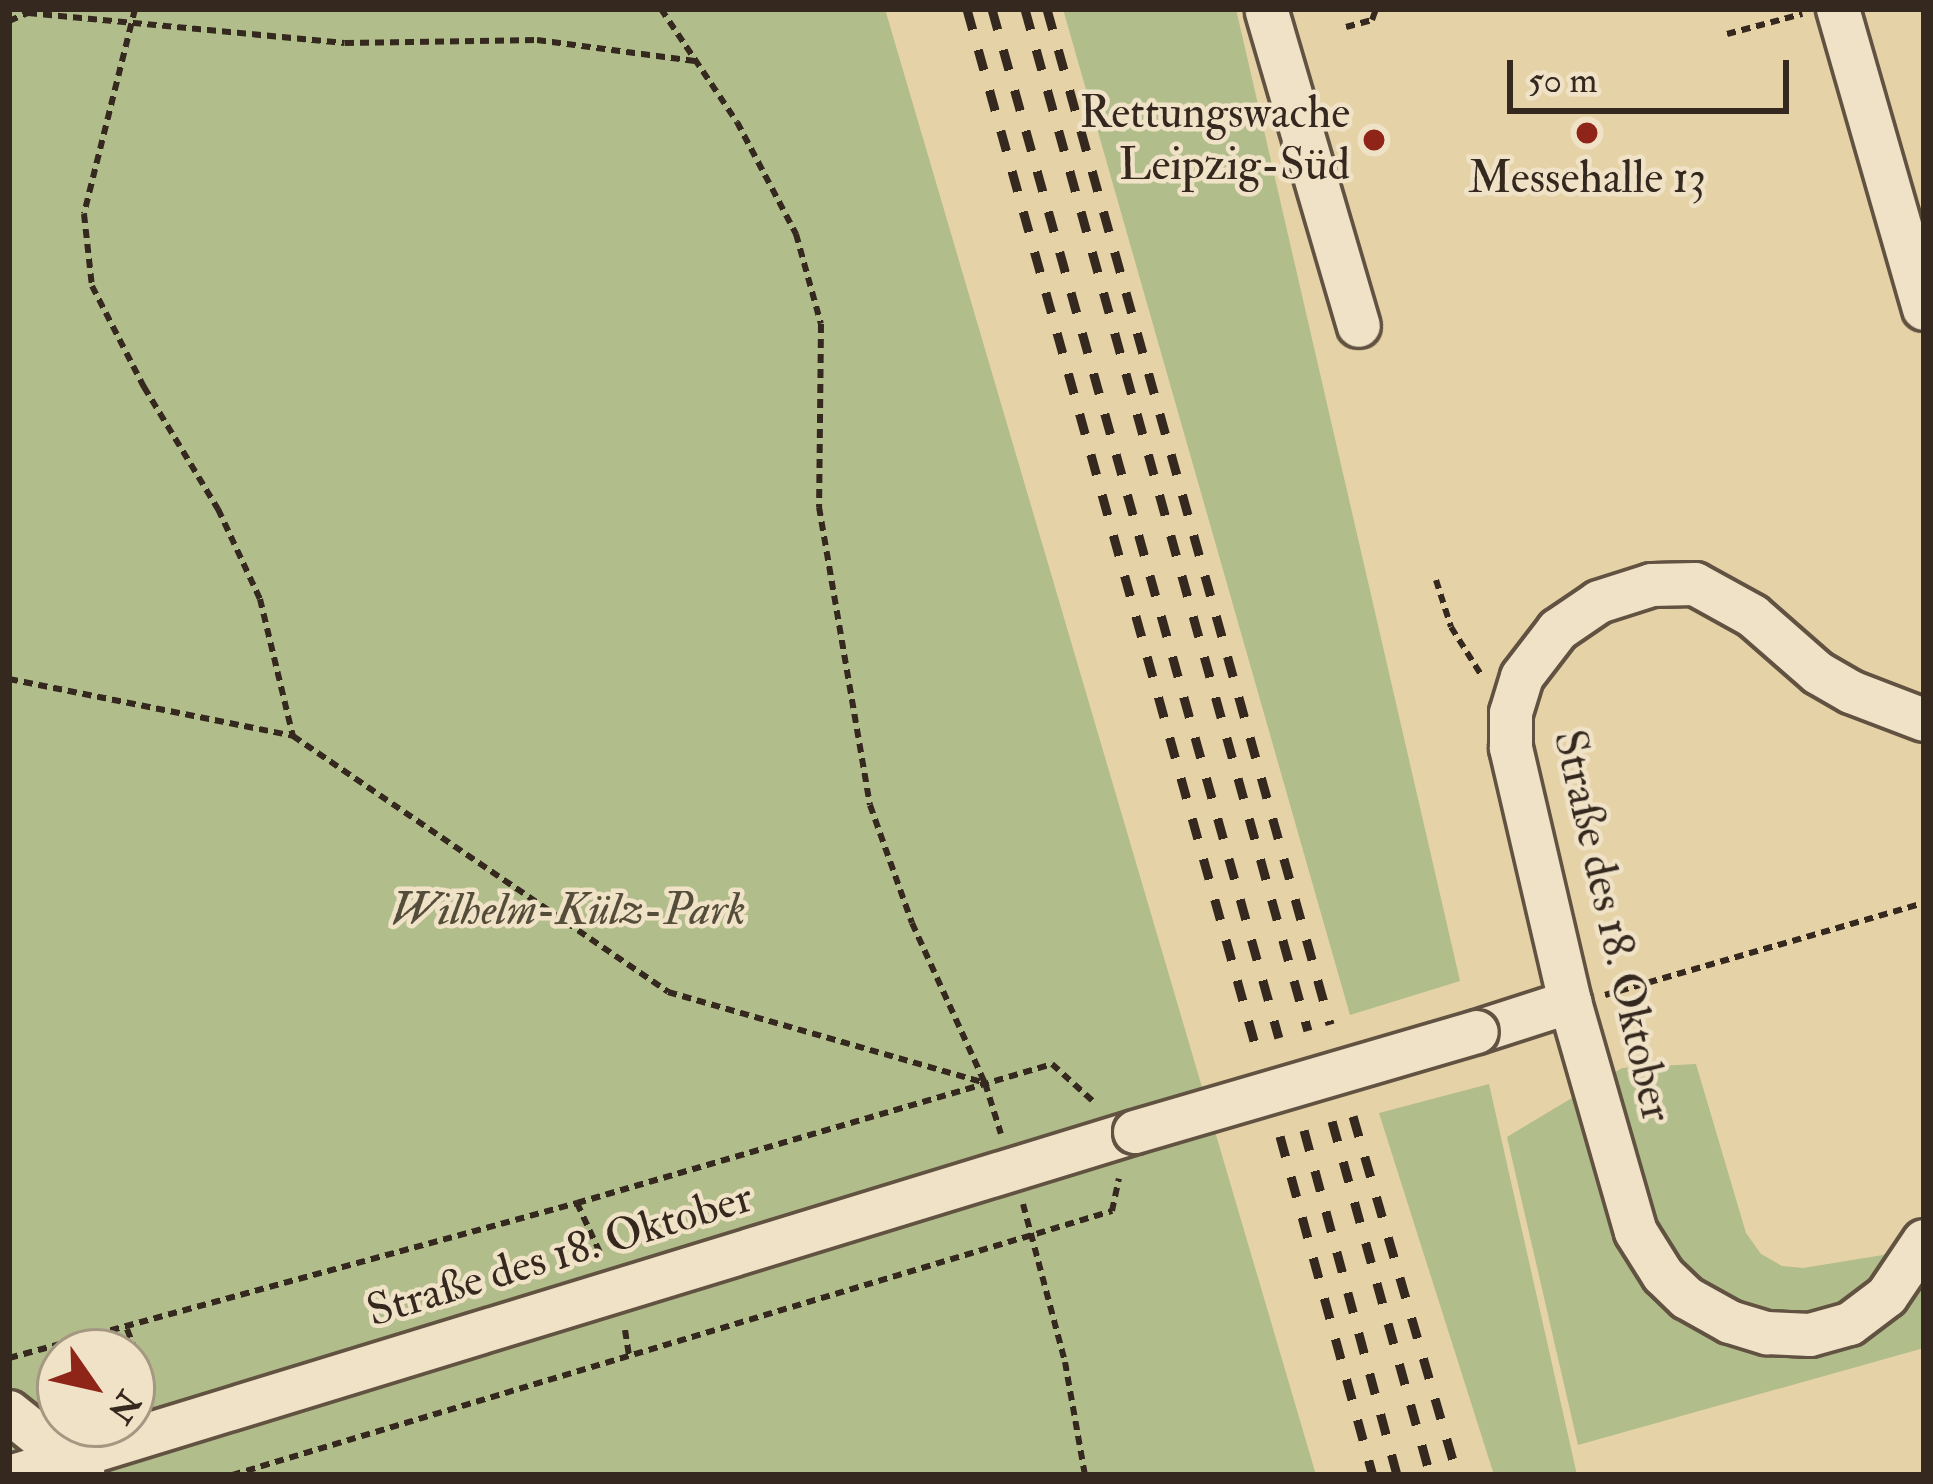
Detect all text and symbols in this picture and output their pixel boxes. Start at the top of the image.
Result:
scale bar [1513,36,1795,110]
text: 50 m [1528,58,1597,103]
place label: Rettungswache Leipzig-Süd [1079,87,1350,193]
marker: Messehalle 13 [1574,120,1600,146]
marker: Rettungswache Leipzig-Süd [1361,127,1387,153]
place label: Messehalle 13 [1468,152,1706,206]
street label: Straße des 18. Oktober [1541,725,1683,1127]
park label: Wilhelm-Külz-Park [390,884,746,938]
street label: Straße des 18. Oktober [361,1171,759,1339]
north arrow [36,1328,156,1448]
text: N [99,1383,149,1430]

